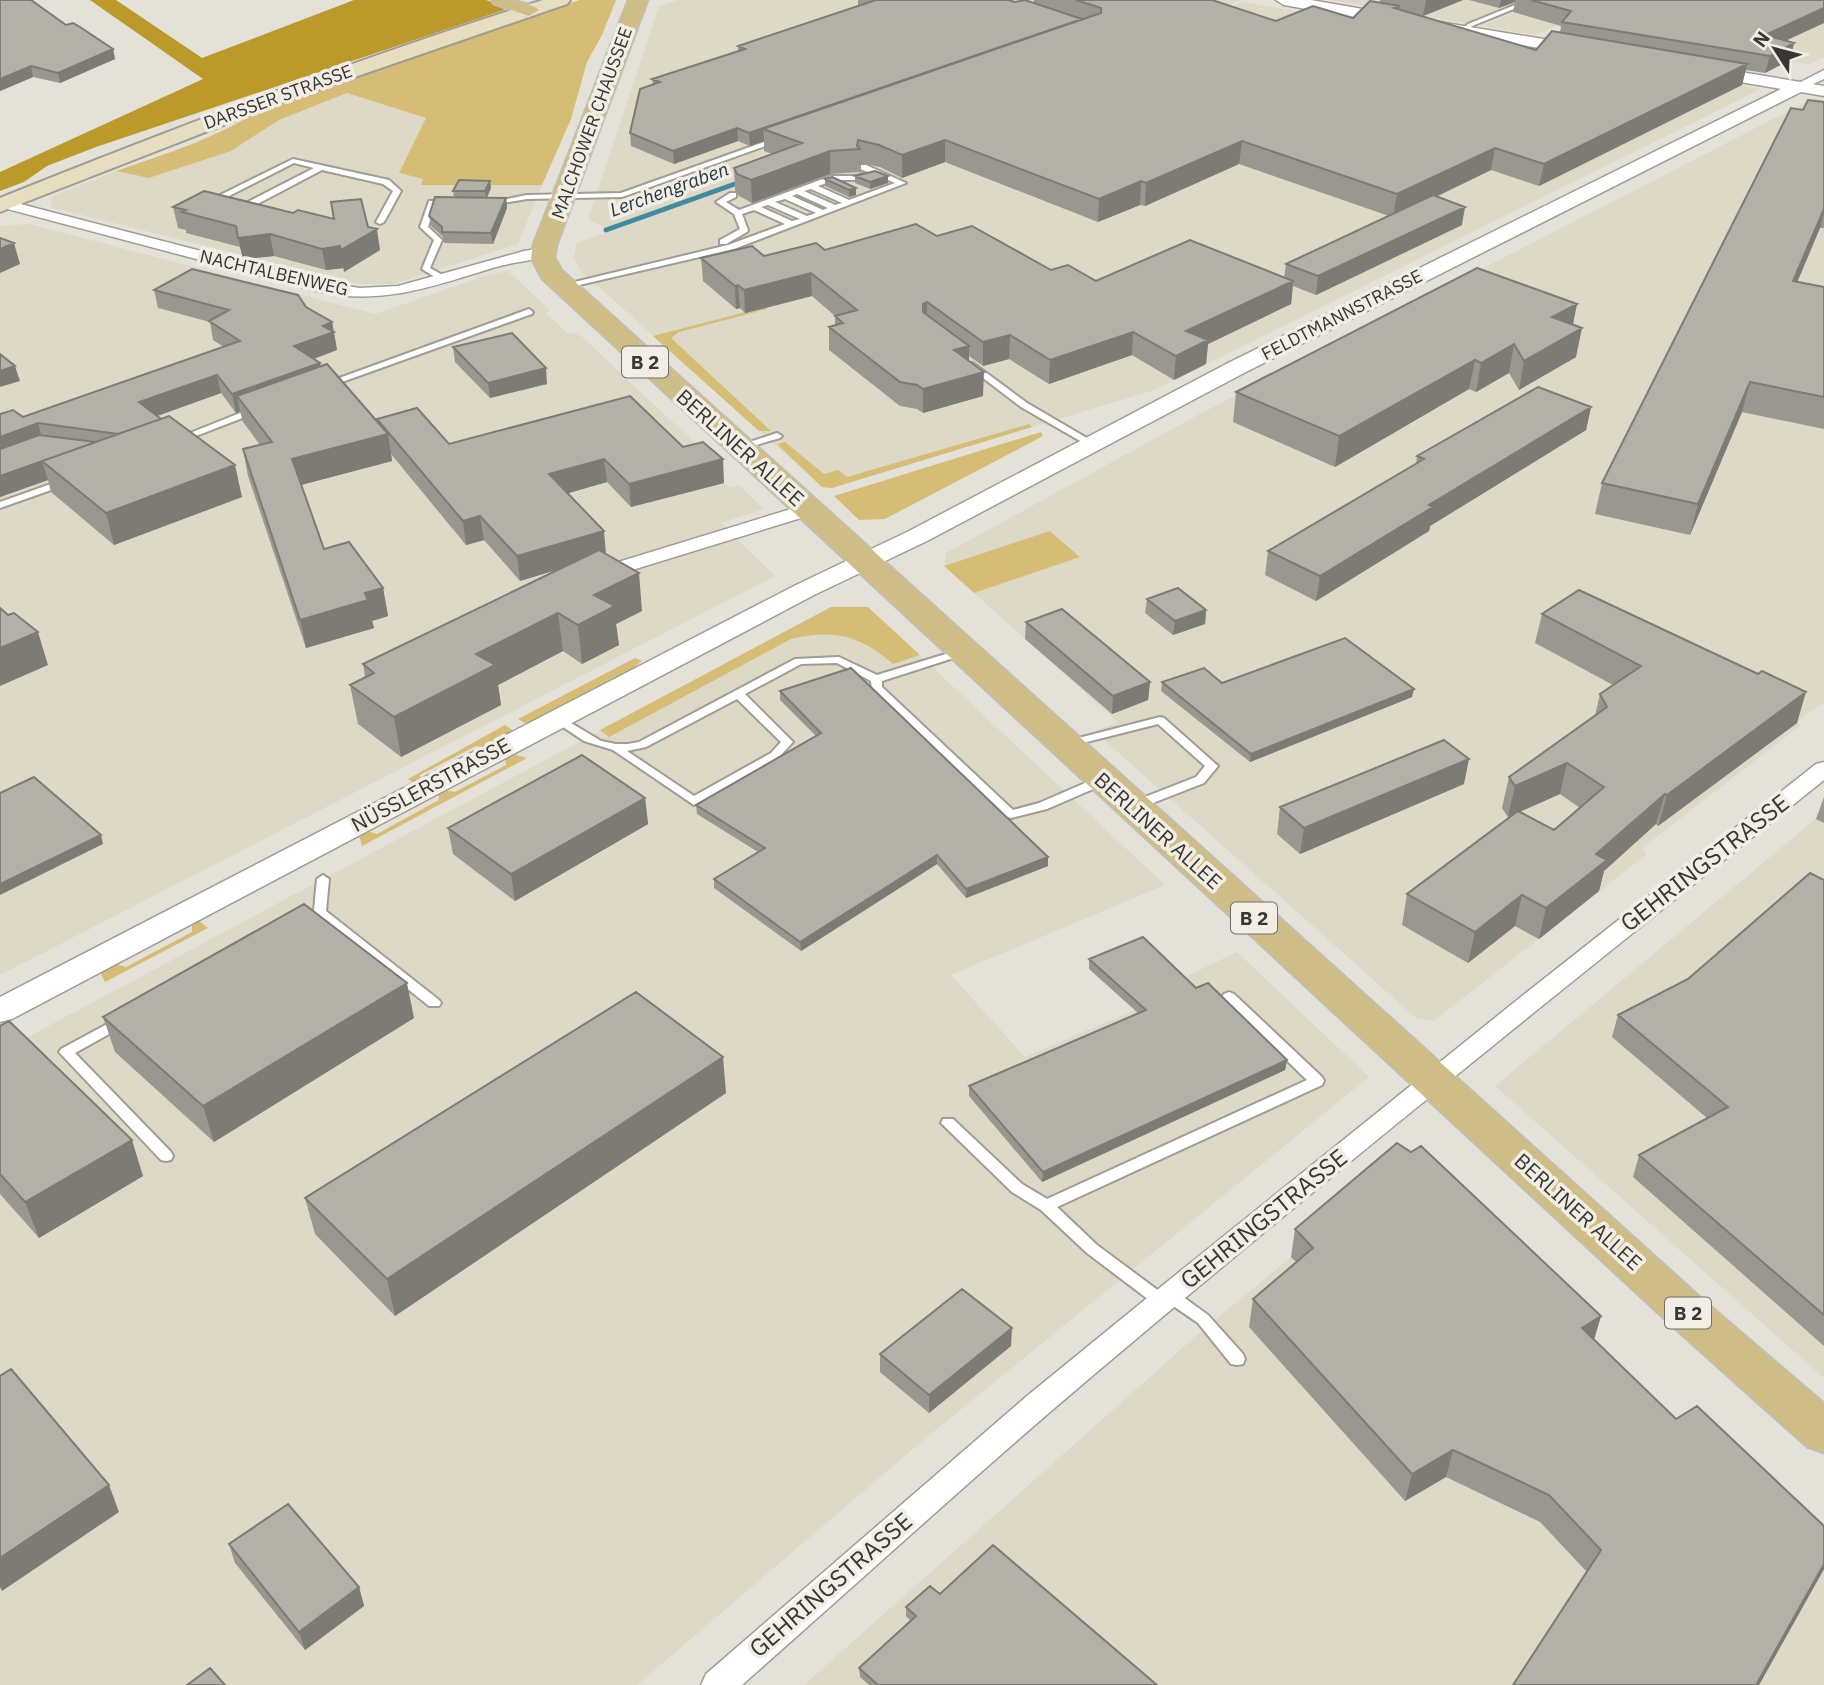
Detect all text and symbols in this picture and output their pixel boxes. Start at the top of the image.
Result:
north arrow [1740,14,1810,84]
street label: MALCHOWER CHAUSSEE [546,24,637,222]
text: N [1747,26,1775,52]
street label: DARSSER STRASSE [200,59,355,134]
water label: Lerchengraben [606,156,732,222]
street label: NACHTALBENWEG [198,244,351,301]
street label: FELDTMANNSTRASSE [1257,264,1426,365]
road number: B 2 [622,346,668,378]
street label: BERLINER ALLEE [671,382,811,512]
street label: NÜSSLERSTRASSE [346,730,515,838]
street label: BERLINER ALLEE [1089,765,1229,895]
street label: GEHRINGSTRASSE [1613,786,1795,938]
road number: B 2 [1231,902,1277,934]
street label: GEHRINGSTRASSE [1173,1141,1353,1295]
street label: BERLINER ALLEE [1509,1146,1649,1276]
road number: B 2 [1665,1298,1711,1329]
street label: GEHRINGSTRASSE [742,1505,919,1664]

